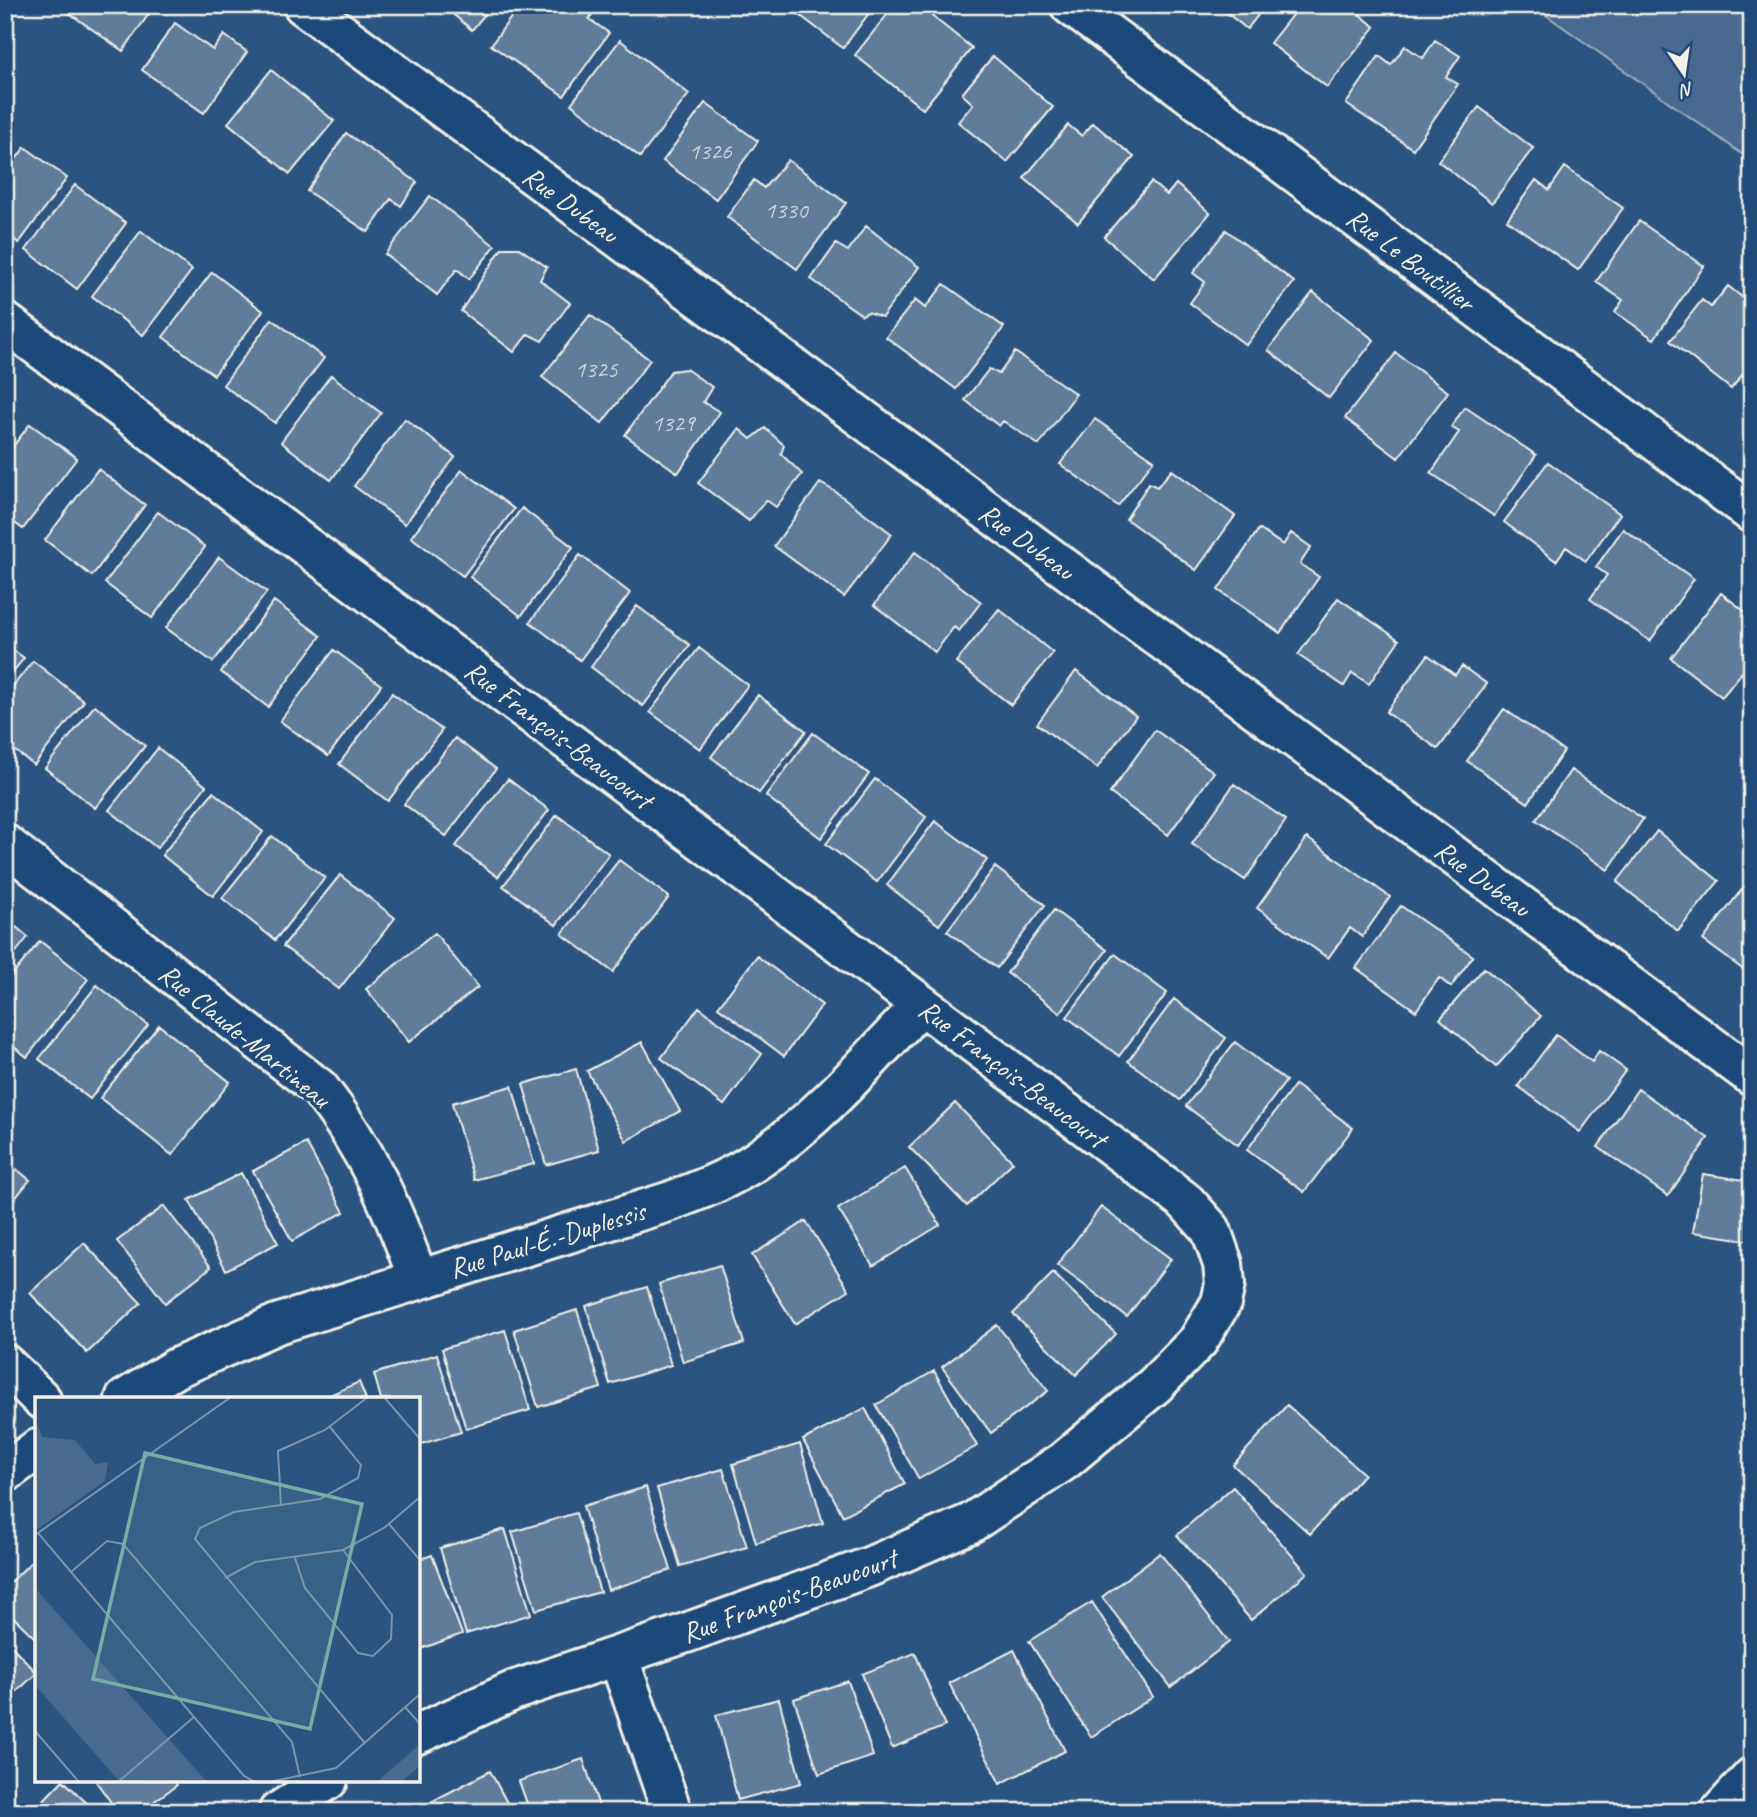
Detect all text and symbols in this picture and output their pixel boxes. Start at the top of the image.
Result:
north arrow [1648,38,1718,108]
text: N [1676,77,1696,103]
house number: 1326 [688,136,733,166]
street label: Rue Dubeau [516,158,627,252]
house number: 1330 [764,195,810,225]
street label: Rue Le Boutillier [1340,200,1484,321]
house number: 1325 [574,354,619,384]
house number: 1329 [651,408,697,438]
street label: Rue Dubeau [972,495,1083,589]
street label: Rue François-Beaucourt [458,652,662,819]
street label: Rue Dubeau [1428,832,1539,926]
street label: Rue Claude-Martineau [152,955,339,1116]
street label: Rue François-Beaucourt [912,991,1116,1158]
street label: Rue Paul-É.-Duplessis [445,1192,652,1286]
inset map [35,1397,420,1782]
street label: Rue François-Beaucourt [677,1539,905,1651]

